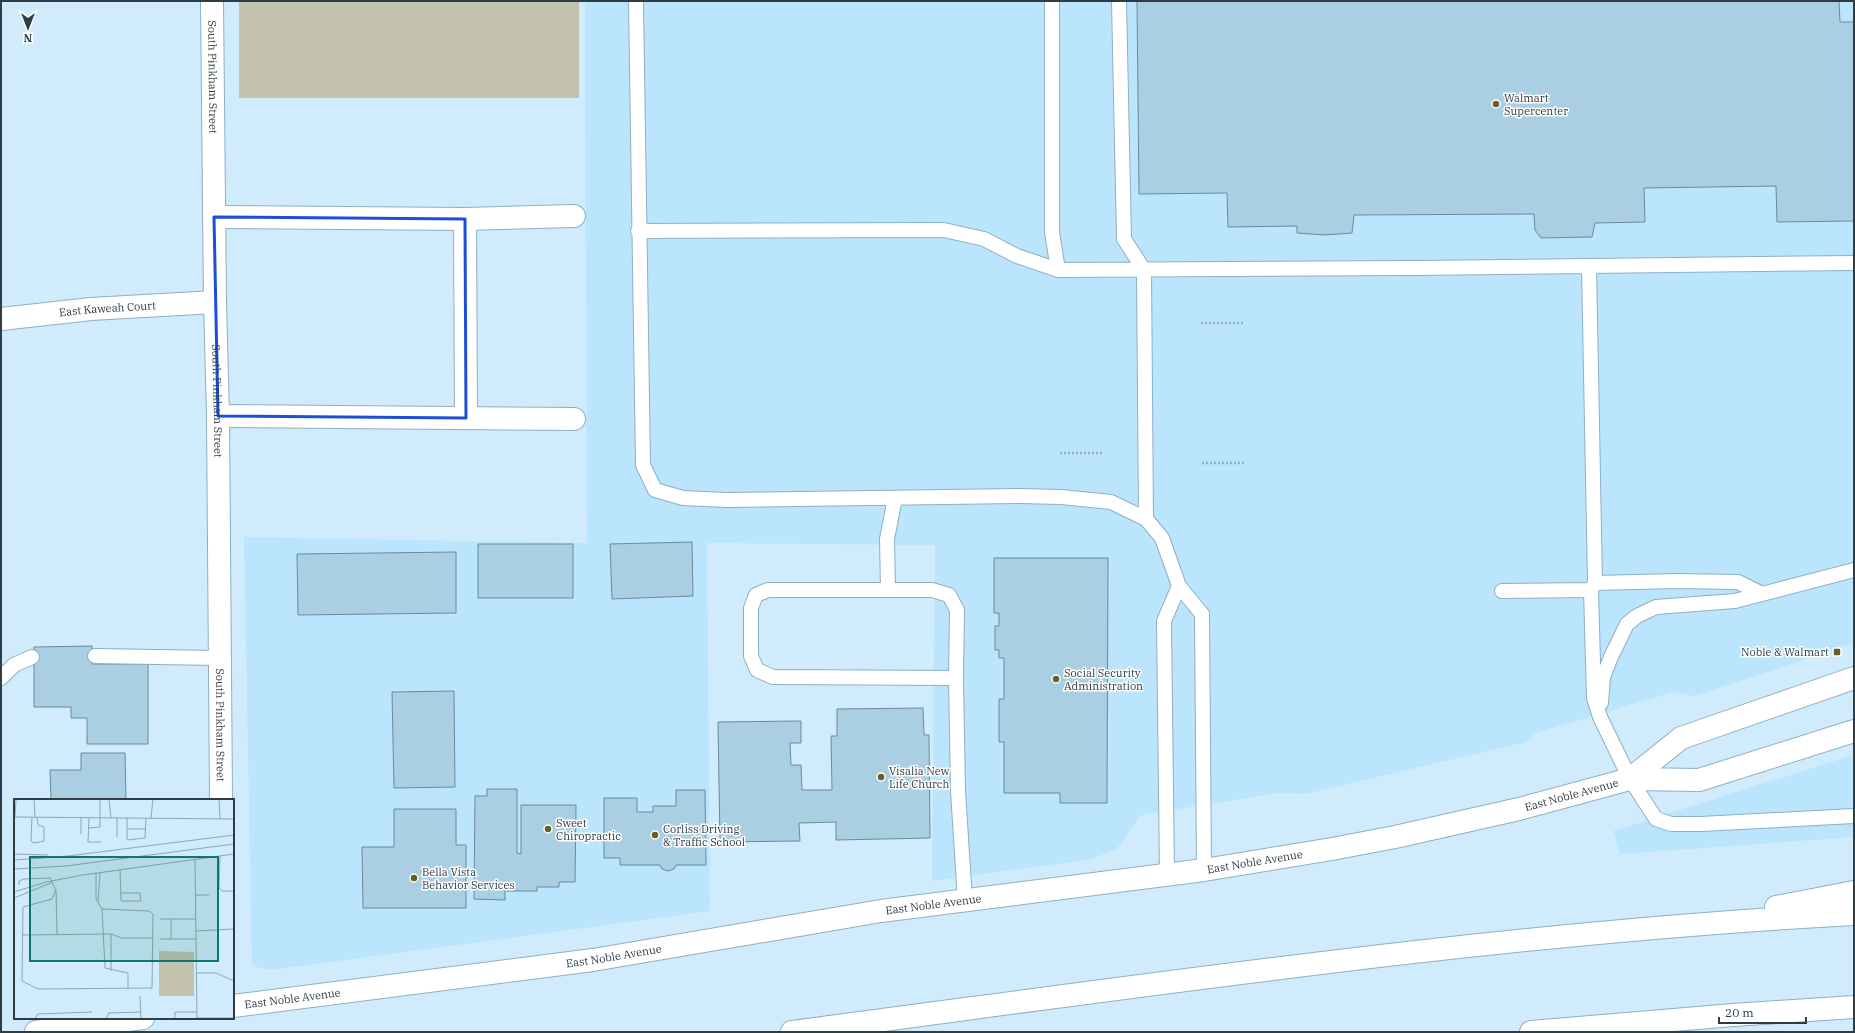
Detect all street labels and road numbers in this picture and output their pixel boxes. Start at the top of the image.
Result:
street label: South Pinkham Street [205,20,220,134]
street label: East Kaweah Court [58,298,156,320]
street label: South Pinkham Street [209,344,225,458]
street label: South Pinkham Street [213,668,228,782]
street label: East Noble Avenue [1523,775,1620,814]
street label: East Noble Avenue [1206,847,1304,876]
street label: East Noble Avenue [885,891,982,917]
street label: East Noble Avenue [565,941,663,970]
street label: East Noble Avenue [244,985,341,1011]

